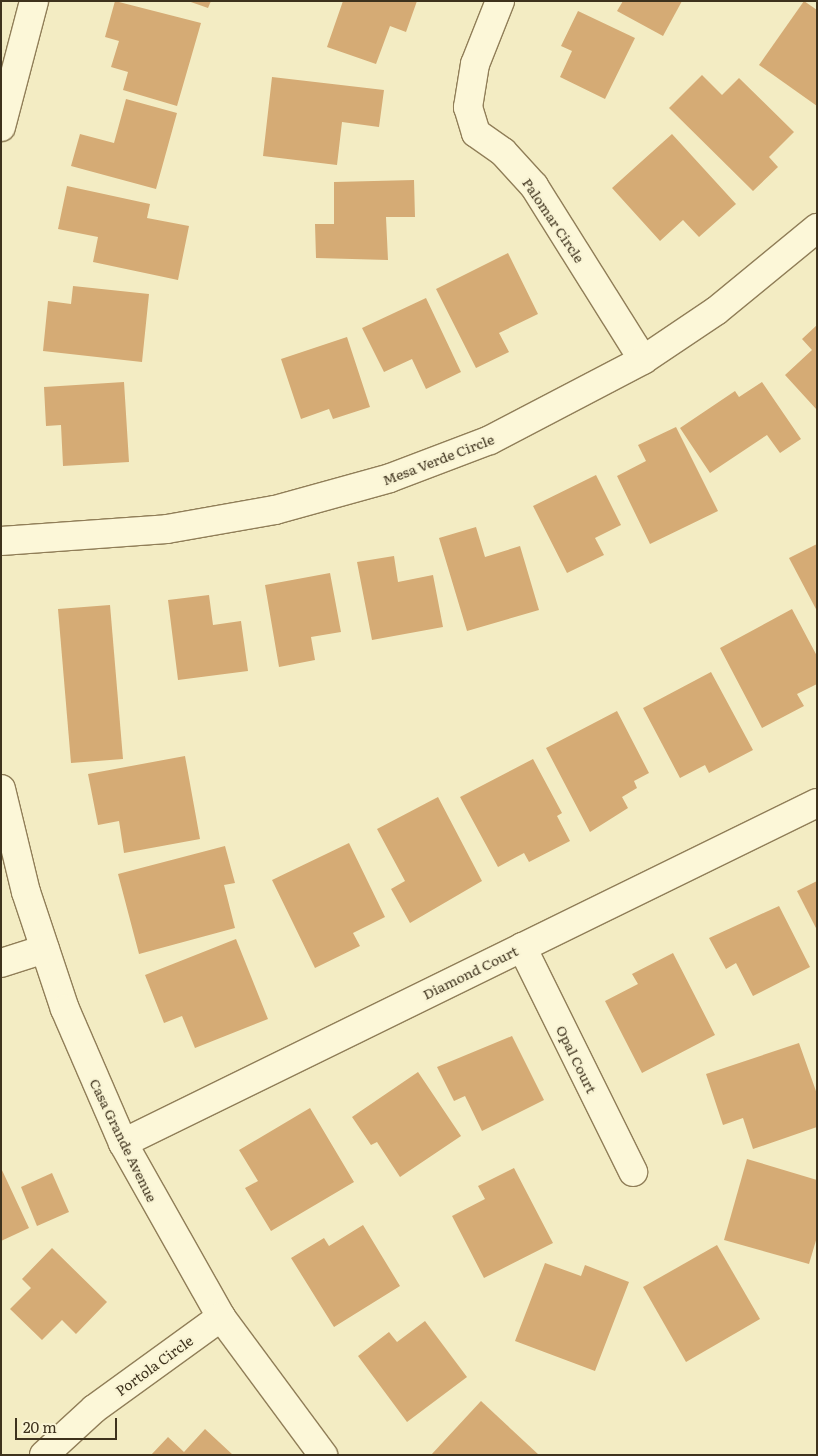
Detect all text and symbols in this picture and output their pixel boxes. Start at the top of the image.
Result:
street label: Palomar Circle [519,174,589,266]
street label: Mesa Verde Circle [380,430,496,488]
street label: Diamond Court [420,942,520,1002]
street label: Opal Court [553,1022,601,1096]
street label: Casa Grande Avenue [87,1076,161,1204]
street label: Portola Circle [112,1331,196,1399]
scale bar [18,1408,120,1440]
text: 20 m [23,1415,57,1438]

